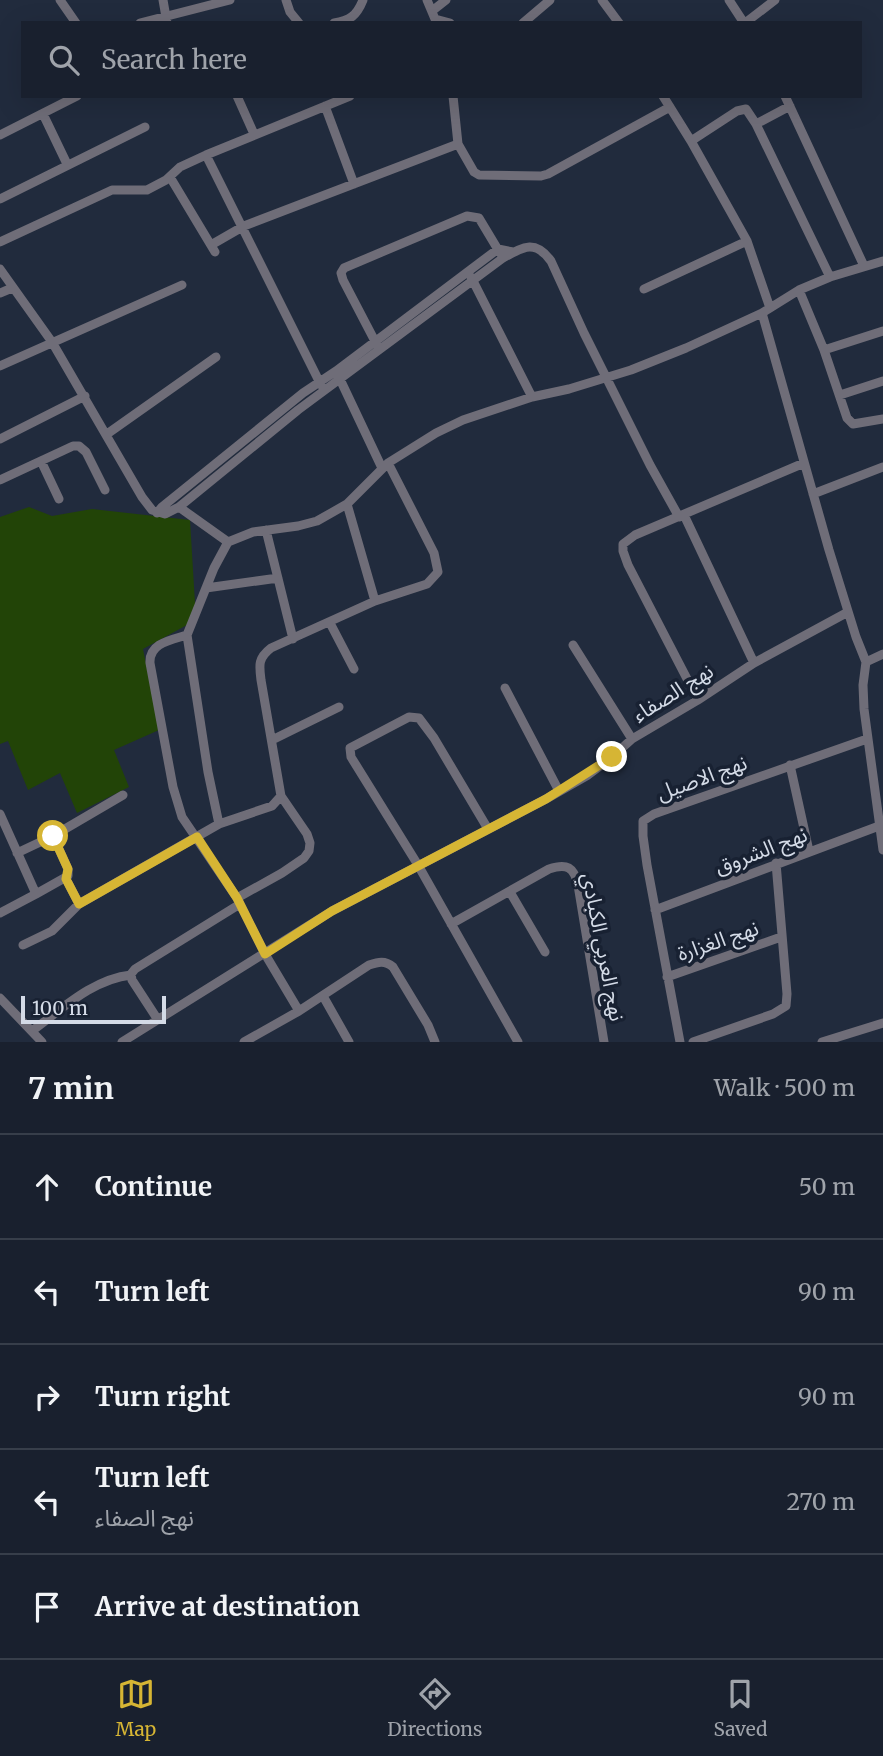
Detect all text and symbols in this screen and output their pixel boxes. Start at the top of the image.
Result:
search box [21,21,862,98]
icon: search [45,41,83,79]
text: Search here [101,43,247,76]
street label: نهج الصفاء [627,657,719,730]
route end [596,741,627,772]
street label: نهج الاصيل [653,749,751,808]
route start [37,820,68,851]
street label: نهج الشروق [711,821,812,882]
street label: نهج العربي الكبادي [573,870,631,1024]
street label: نهج الغزارة [674,914,763,969]
scale bar [21,993,166,1025]
text: 100 m [32,996,88,1020]
text: 7 min [28,1069,114,1107]
text: Walk · 500 m [714,1073,855,1102]
icon: ahead [28,1168,66,1206]
text: Continue [95,1170,212,1203]
text: 50 m [799,1172,855,1201]
icon: left [28,1273,66,1311]
text: Turn left [95,1275,209,1308]
text: 90 m [798,1277,855,1306]
icon: right [28,1378,66,1416]
text: Turn right [95,1380,230,1413]
text: 90 m [798,1382,855,1411]
text: Turn left [95,1461,209,1494]
icon: left [28,1483,66,1521]
text: 270 m [787,1487,855,1516]
text: نهج الصفاء [95,1503,194,1532]
icon: arrive [28,1588,66,1626]
text: Arrive at destination [95,1590,360,1623]
tab: Map [116,1675,156,1741]
tab: Directions [387,1675,482,1741]
tab: Saved [714,1675,767,1741]

